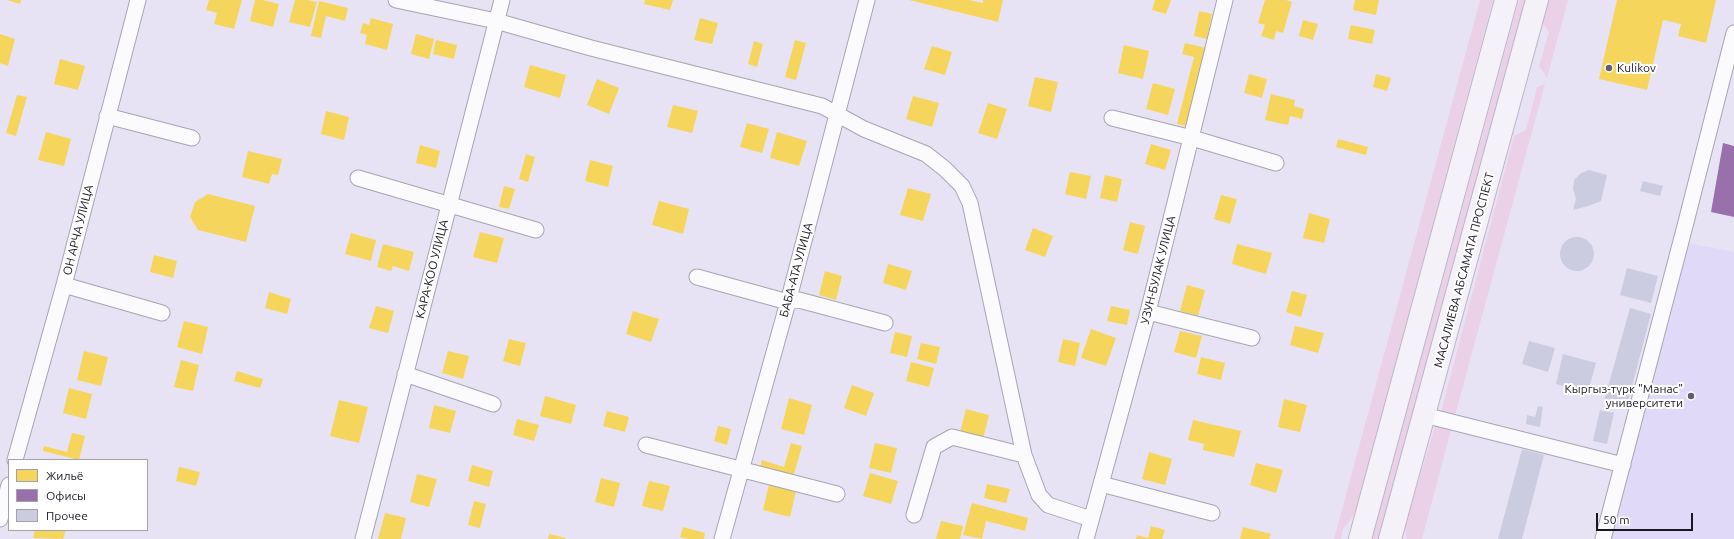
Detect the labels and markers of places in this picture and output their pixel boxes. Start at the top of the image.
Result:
place label: Kulikov [1617,61,1656,75]
marker: Kulikov [1604,63,1614,73]
place label: Кыргыз-түрк "Манас" университети [1564,382,1683,410]
marker: Кыргыз-түрк "Манас" университети [1686,391,1696,401]

